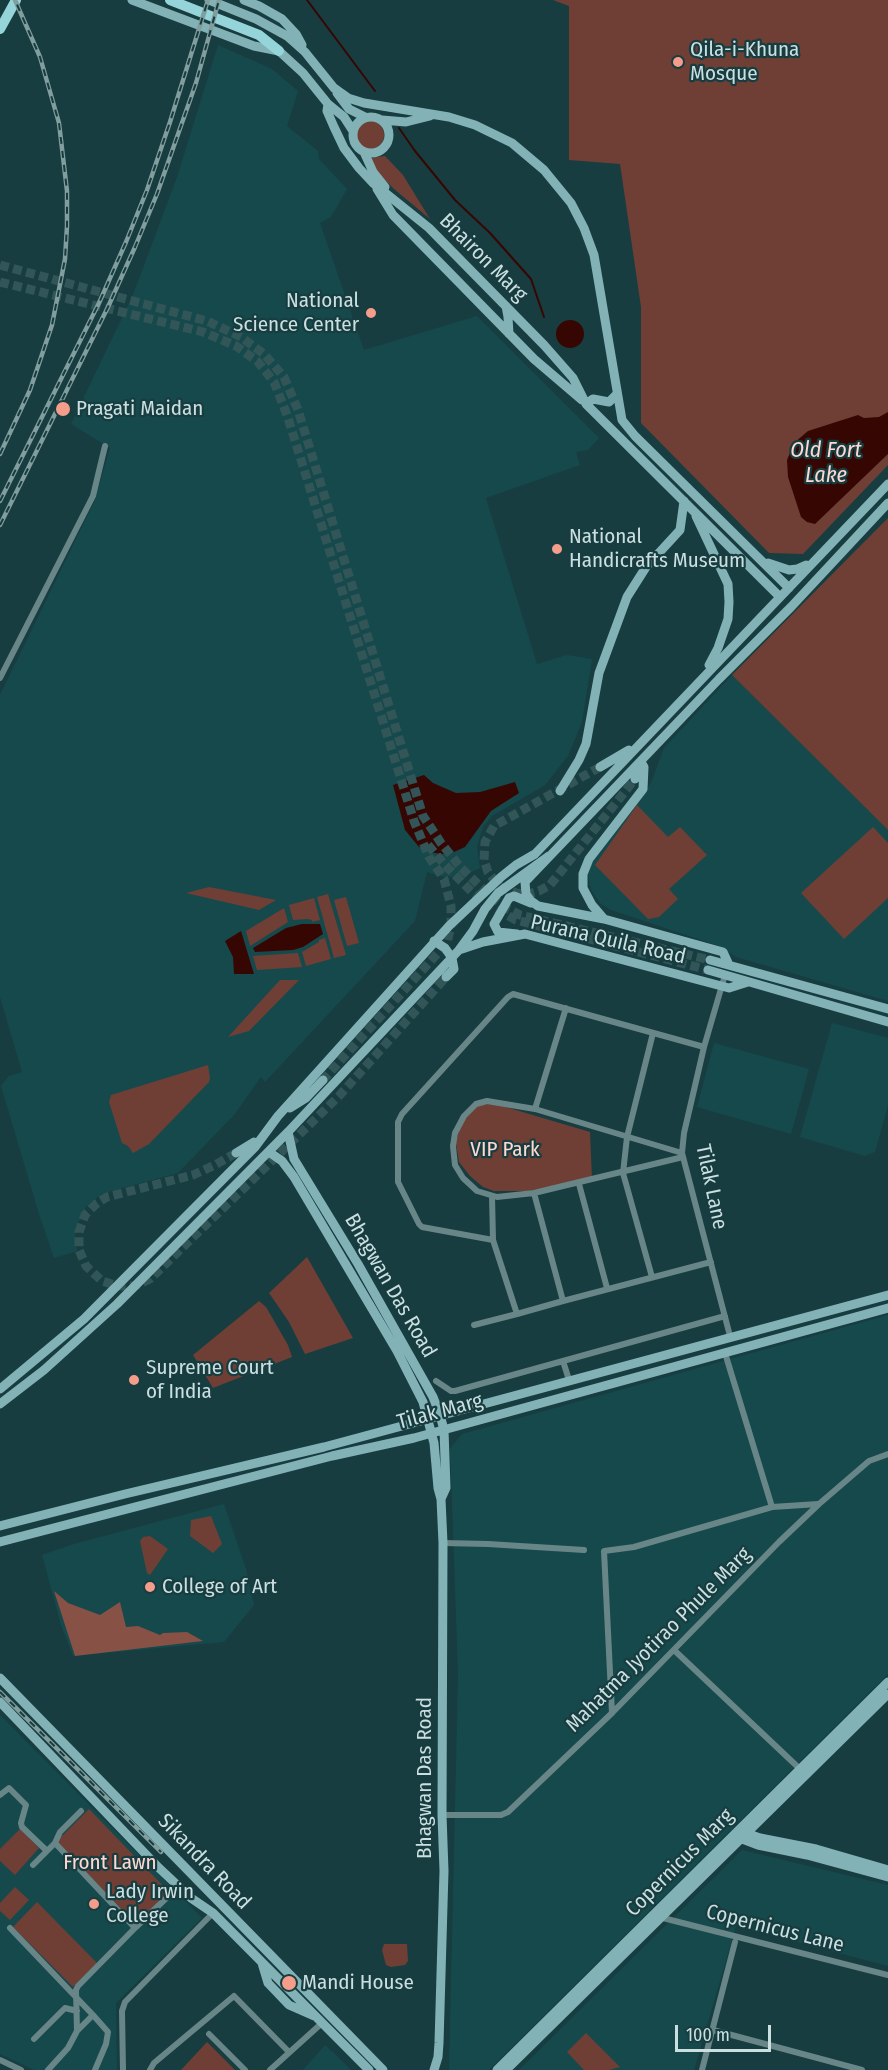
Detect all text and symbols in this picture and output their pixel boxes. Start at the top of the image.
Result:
place label: Qila-i-Khuna Mosque [690,37,799,87]
marker: Qila-i-Khuna Mosque [671,55,685,69]
street label: Bhairon Marg [434,209,532,307]
place label: National Science Center [233,288,359,338]
marker: National Science Center [364,306,378,320]
place label: Pragati Maidan [76,396,203,422]
marker: Pragati Maidan [54,400,72,418]
water label: Old Fort Lake [790,438,862,490]
place label: National Handicrafts Museum [569,524,745,574]
marker: National Handicrafts Museum [550,542,564,556]
street label: Purana Quila Road [528,910,688,970]
park label: VIP Park [470,1137,540,1163]
street label: Tilak Lane [690,1142,732,1232]
street label: Bhagwan Das Road [339,1210,441,1362]
place label: Supreme Court of India [146,1355,274,1405]
marker: Supreme Court of India [127,1373,141,1387]
street label: Tilak Marg [394,1388,486,1436]
street label: Mahatma Jyotirao Phule Marg [561,1542,757,1738]
place label: College of Art [162,1574,277,1600]
marker: College of Art [143,1580,157,1594]
street label: Bhagwan Das Road [412,1697,438,1859]
street label: Copernicus Marg [621,1804,739,1922]
street label: Sikandra Road [152,1809,256,1915]
park label: Front Lawn [63,1850,157,1876]
place label: Lady Irwin College [106,1879,194,1929]
marker: Lady Irwin College [87,1897,101,1911]
street label: Copernicus Lane [703,1900,847,1958]
place label: Mandi House [302,1970,414,1996]
marker: Mandi House [280,1974,298,1992]
scale bar [678,2013,774,2051]
text: 100 m [686,2024,730,2046]

